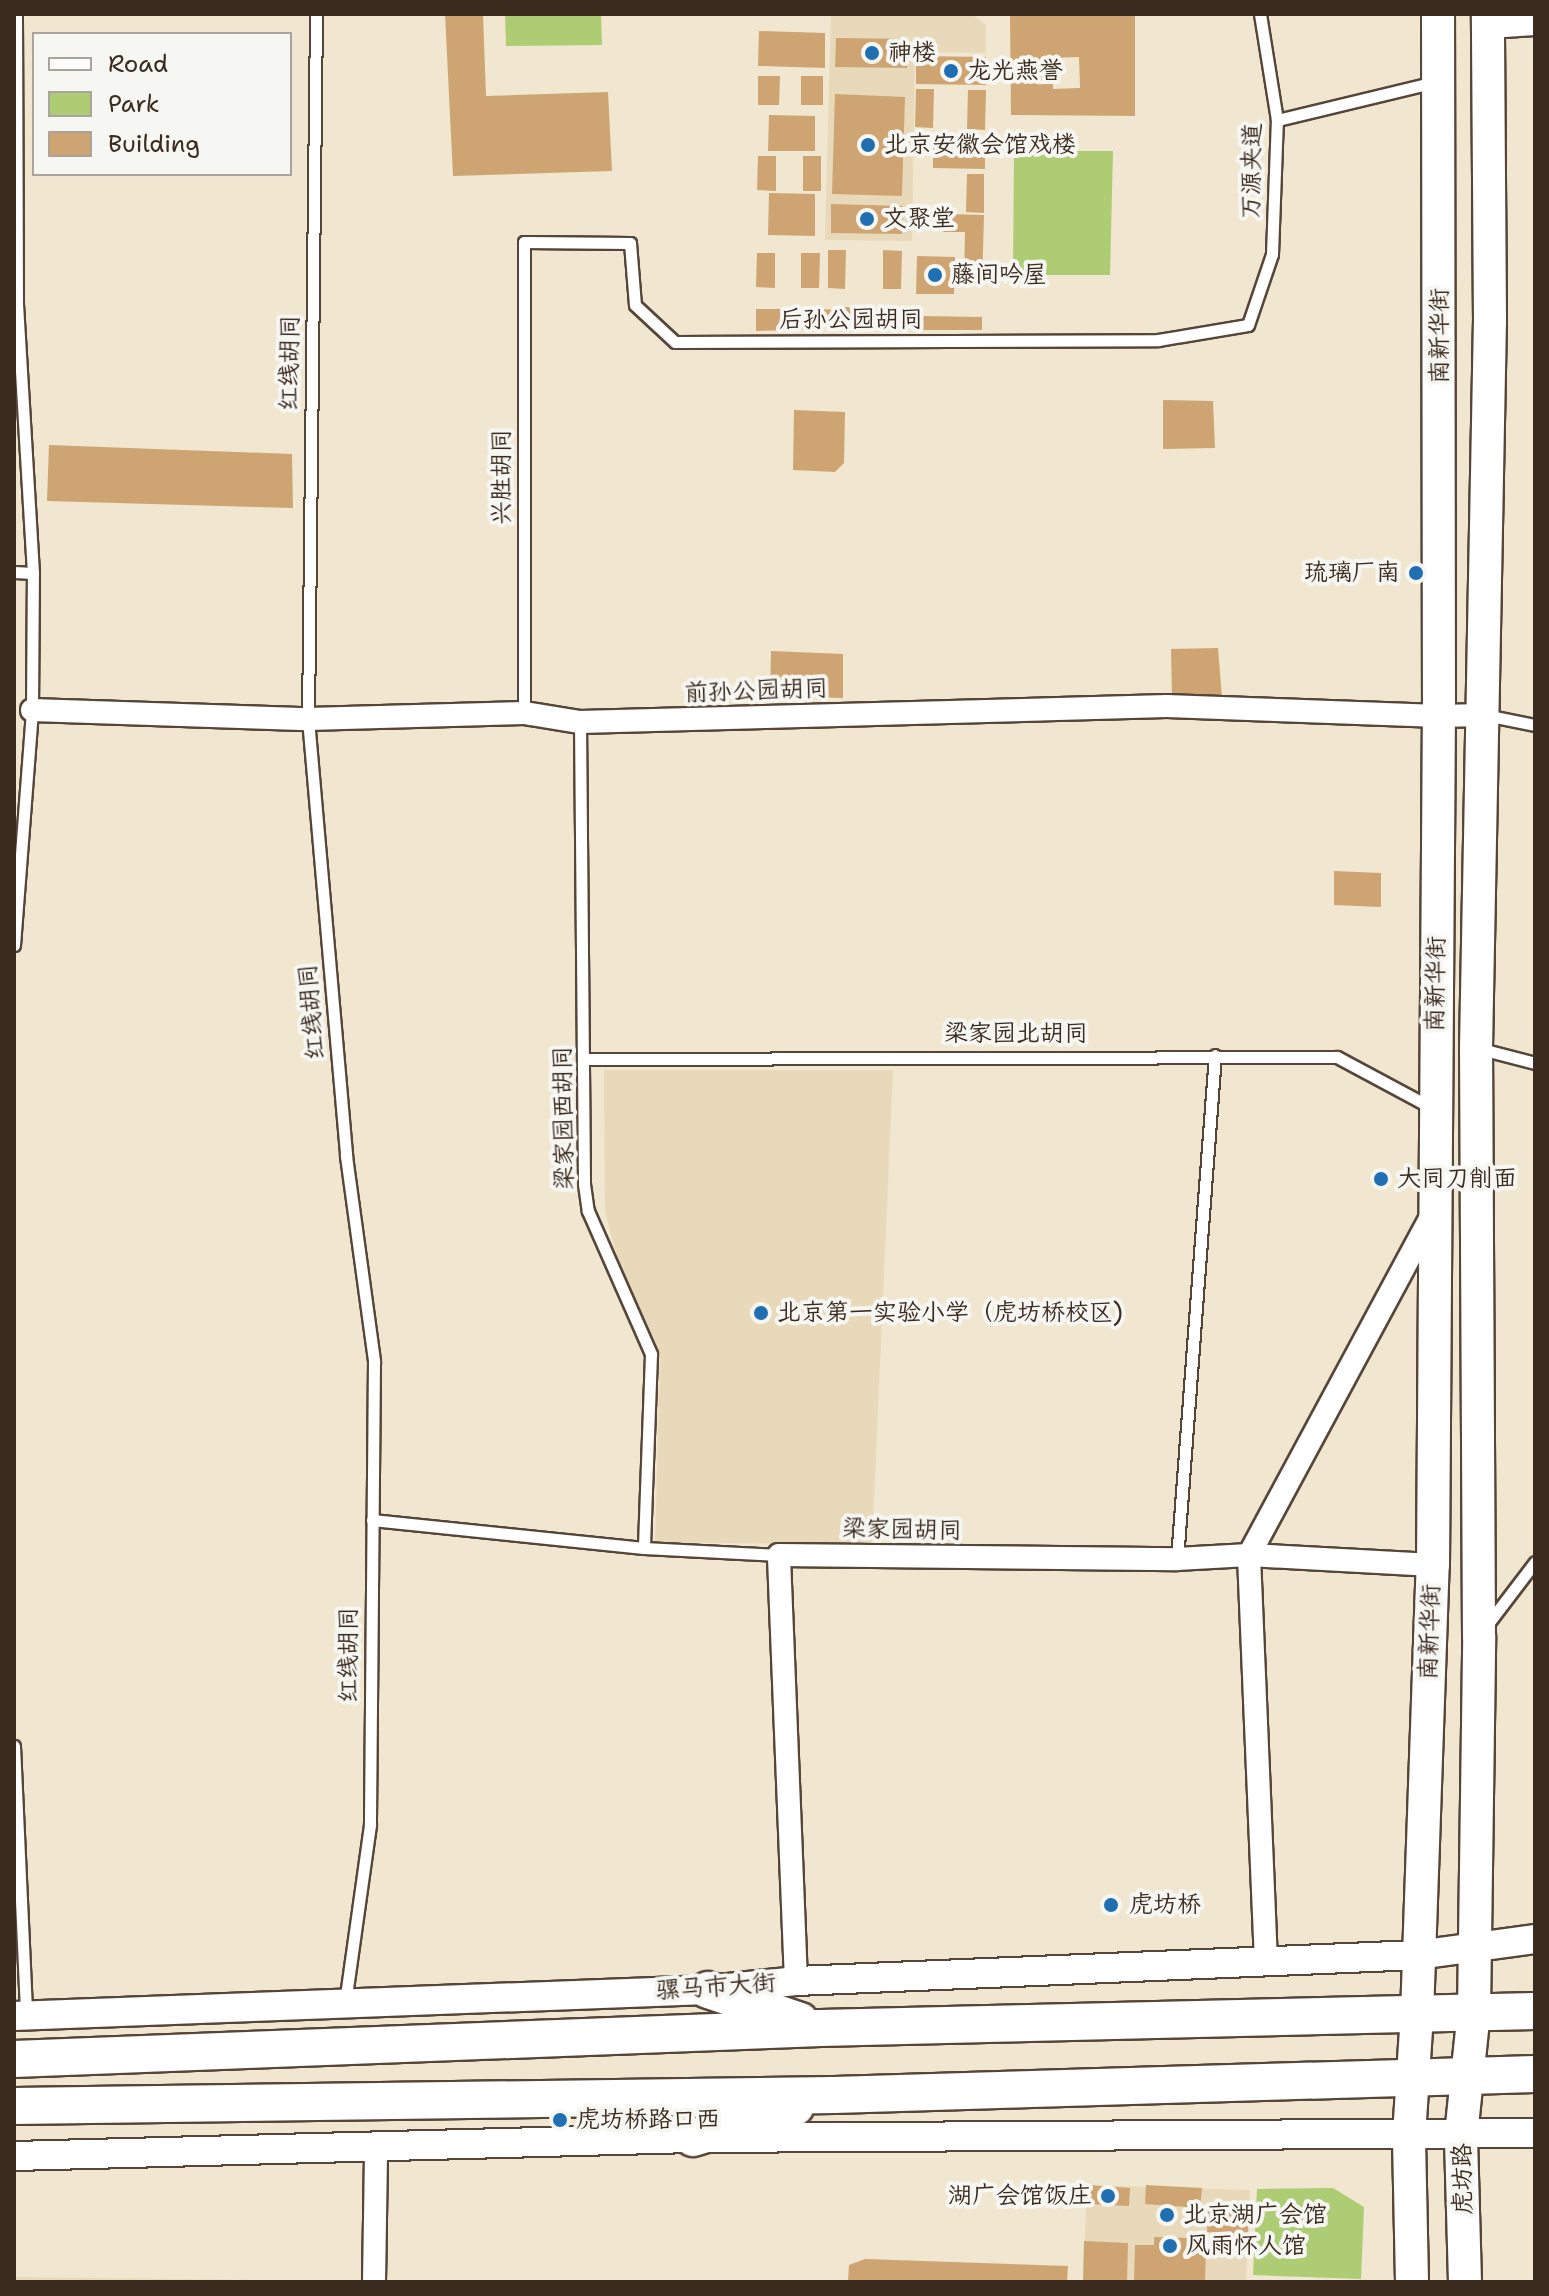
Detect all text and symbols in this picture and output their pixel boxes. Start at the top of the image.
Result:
legend [32,32,292,176]
place label: 神楼 [888,39,936,67]
marker: 神楼 [863,44,881,62]
text: Road [108,48,168,80]
place label: 龙光燕誉 [967,57,1063,85]
marker: 龙光燕誉 [942,62,960,80]
text: Park [108,88,160,120]
street label: 万源夹道 [1237,123,1267,219]
text: Building [108,128,200,160]
place label: 北京安徽会馆戏楼 [884,131,1076,159]
marker: 北京安徽会馆戏楼 [859,136,877,154]
place label: 文聚堂 [883,205,955,233]
marker: 文聚堂 [858,210,876,228]
place label: 藤间吟屋 [951,261,1047,289]
marker: 藤间吟屋 [926,266,944,284]
street label: 南新华街 [1426,288,1454,384]
street label: 后孙公园胡同 [779,306,923,334]
street label: 红线胡同 [275,315,305,411]
street label: 兴胜胡同 [488,429,516,525]
place label: 琉璃厂南 [1304,559,1400,587]
marker: 琉璃厂南 [1407,564,1425,582]
street label: 前孙公园胡同 [684,674,828,708]
street label: 南新华街 [1421,936,1451,1032]
street label: 红线胡同 [293,963,331,1061]
street label: 梁家园北胡同 [944,1020,1088,1048]
street label: 梁家园西胡同 [548,1046,580,1190]
place label: 大同刀削面 [1397,1165,1517,1193]
marker: 大同刀削面 [1372,1170,1390,1188]
place label: 北京第一实验小学（虎坊桥校区) [777,1299,1123,1327]
marker: 北京第一实验小学（虎坊桥校区) [752,1304,770,1322]
street label: 梁家园胡同 [842,1515,962,1545]
street label: 南新华街 [1414,1584,1446,1680]
street label: 红线胡同 [335,1607,363,1703]
place label: 虎坊桥 [1129,1891,1201,1919]
marker: 虎坊桥 [1100,1894,1122,1916]
street label: 骡马市大街 [655,1968,777,2006]
place label: 虎坊桥路口西 [576,2106,720,2134]
marker: 虎坊桥路口西 [551,2111,569,2129]
street label: 虎坊路 [1448,2143,1478,2215]
place label: 湖广会馆饭庄 [948,2182,1092,2210]
marker: 湖广会馆饭庄 [1099,2187,1117,2205]
place label: 北京湖广会馆 [1183,2201,1327,2229]
marker: 北京湖广会馆 [1158,2206,1176,2224]
place label: 风雨怀人馆 [1186,2232,1306,2260]
marker: 风雨怀人馆 [1161,2237,1179,2255]

